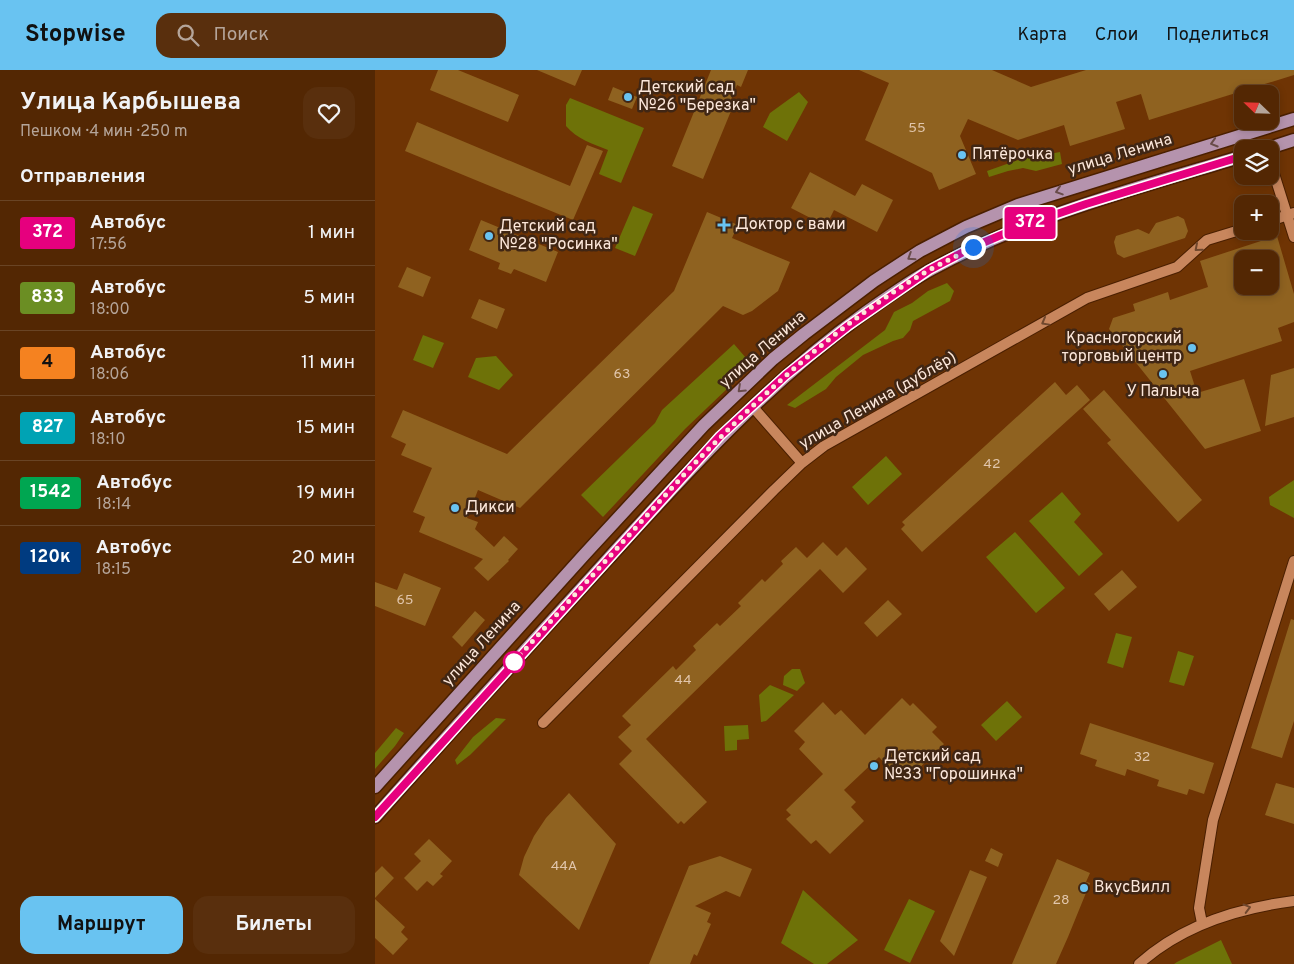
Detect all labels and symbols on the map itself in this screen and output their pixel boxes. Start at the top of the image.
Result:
place label: Детский сад №26 "Березка" [638,78,756,116]
north arrow [1234,85,1279,130]
marker: Детский сад №26 "Березка" [622,91,634,103]
house number: 55 [908,120,926,137]
street label: улица Ленина [1065,130,1175,180]
one-way arrow [1210,138,1219,148]
place label: Пятёрочка [972,145,1053,165]
marker: Пятёрочка [956,149,968,161]
one-way arrow [1055,185,1063,195]
line badge: 372 [1001,207,1059,239]
place label: Доктор с вами [735,215,846,235]
place label: Детский сад №28 "Росинка" [499,217,618,255]
marker: Доктор с вами [717,218,731,232]
marker: Детский сад №28 "Росинка" [483,230,495,242]
your location [961,235,986,260]
one-way arrow [1195,242,1204,251]
one-way arrow [907,251,916,261]
street label: улица Ленина [716,307,810,393]
one-way arrow [1041,315,1050,325]
place label: Красногорский торговый центр [1061,329,1182,367]
marker: Красногорский торговый центр [1186,342,1198,354]
street label: улица Ленина (дублёр) [796,348,960,454]
house number: 63 [614,366,630,383]
marker: У Палыча [1157,368,1169,380]
place label: У Палыча [1127,382,1199,402]
one-way arrow [738,383,747,392]
house number: 42 [983,456,1001,473]
place label: Дикси [465,498,515,518]
marker: Дикси [449,502,461,514]
house number: 65 [396,592,414,609]
street label: улица Ленина [438,597,526,691]
unlabelled marker [503,651,525,673]
house number: 44 [674,672,692,689]
place label: Детский сад №33 "Горошинка" [884,747,1023,785]
house number: 32 [1134,749,1150,766]
marker: Детский сад №33 "Горошинка" [868,760,880,772]
house number: 44А [551,858,577,875]
place label: ВкусВилл [1094,878,1170,898]
marker: ВкусВилл [1078,882,1090,894]
house number: 28 [1052,892,1070,909]
one-way arrow [1243,904,1251,914]

